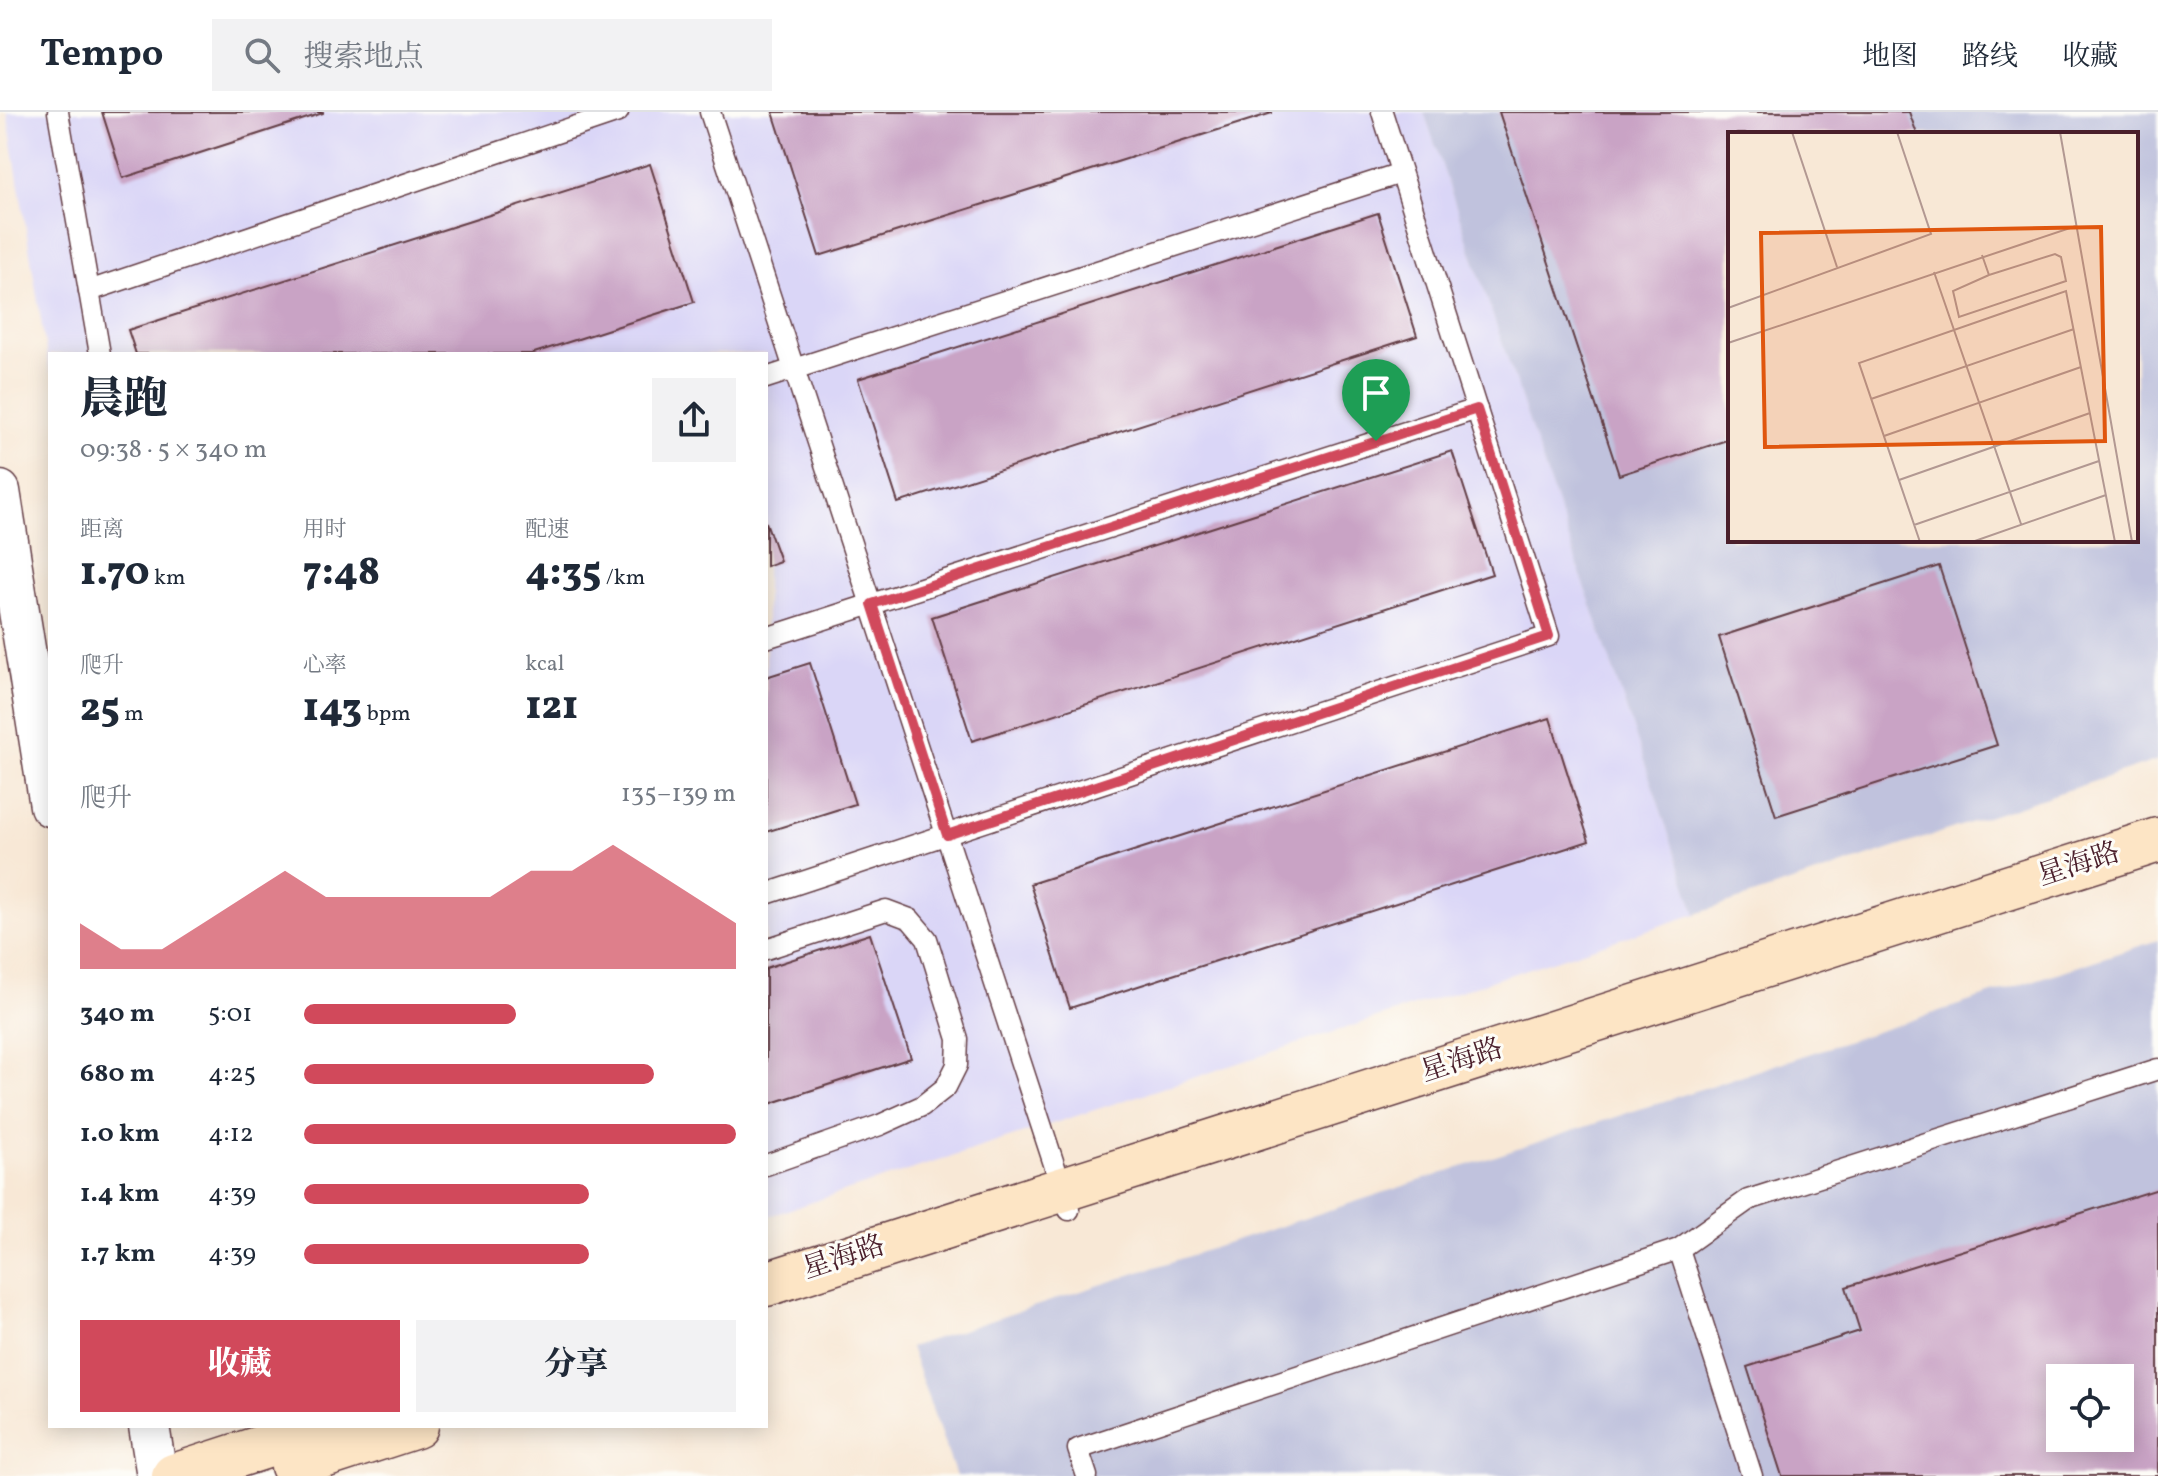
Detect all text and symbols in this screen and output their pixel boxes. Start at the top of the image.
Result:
search box [212,19,772,91]
text: Tempo [40,29,164,82]
icon: search [240,33,284,77]
text: 搜索地点 [304,37,424,79]
text: 地图 [1862,38,1918,77]
text: 路线 [1962,38,2018,77]
text: 收藏 [2062,38,2118,77]
inset map [1728,132,2138,542]
pin [1342,359,1410,441]
text: 晨跑 [80,371,168,432]
icon: arrive [1354,371,1398,415]
button: share [652,378,736,462]
text: 09:38 · 5 × 340 m [80,432,267,468]
text: 距离 [80,515,124,546]
text: 用时 [303,515,347,546]
text: 配速 [525,515,569,546]
text: 1.70 [80,546,150,602]
text: 7:48 [303,546,380,602]
text: 4:35 [525,546,601,602]
text: km [150,563,186,594]
text: /km [601,563,645,594]
text: kcal [525,649,564,680]
text: 爬升 [80,651,124,682]
text: 心率 [303,651,347,682]
text: 121 [525,680,578,736]
text: 25 [80,682,120,738]
text: 143 [303,682,362,738]
text: m [120,699,144,730]
text: bpm [362,699,411,730]
text: 135–139 m [621,776,736,812]
text: 爬升 [80,781,132,817]
street label: 星海路 [2033,833,2125,897]
text: 340 m [80,996,155,1032]
text: 5:01 [208,996,252,1032]
street label: 星海路 [1416,1029,1508,1093]
text: 680 m [80,1056,155,1092]
text: 4:25 [208,1056,256,1092]
text: 1.0 km [80,1116,160,1152]
text: 4:12 [208,1116,254,1152]
text: 1.4 km [80,1176,160,1212]
text: 4:39 [208,1176,256,1212]
street label: 星海路 [798,1226,890,1290]
text: 1.7 km [80,1236,156,1272]
text: 4:39 [208,1236,256,1272]
button: 收藏 [80,1320,400,1412]
button: 分享 [416,1320,736,1412]
map controls [2046,1364,2134,1452]
button: locate [2046,1364,2134,1452]

